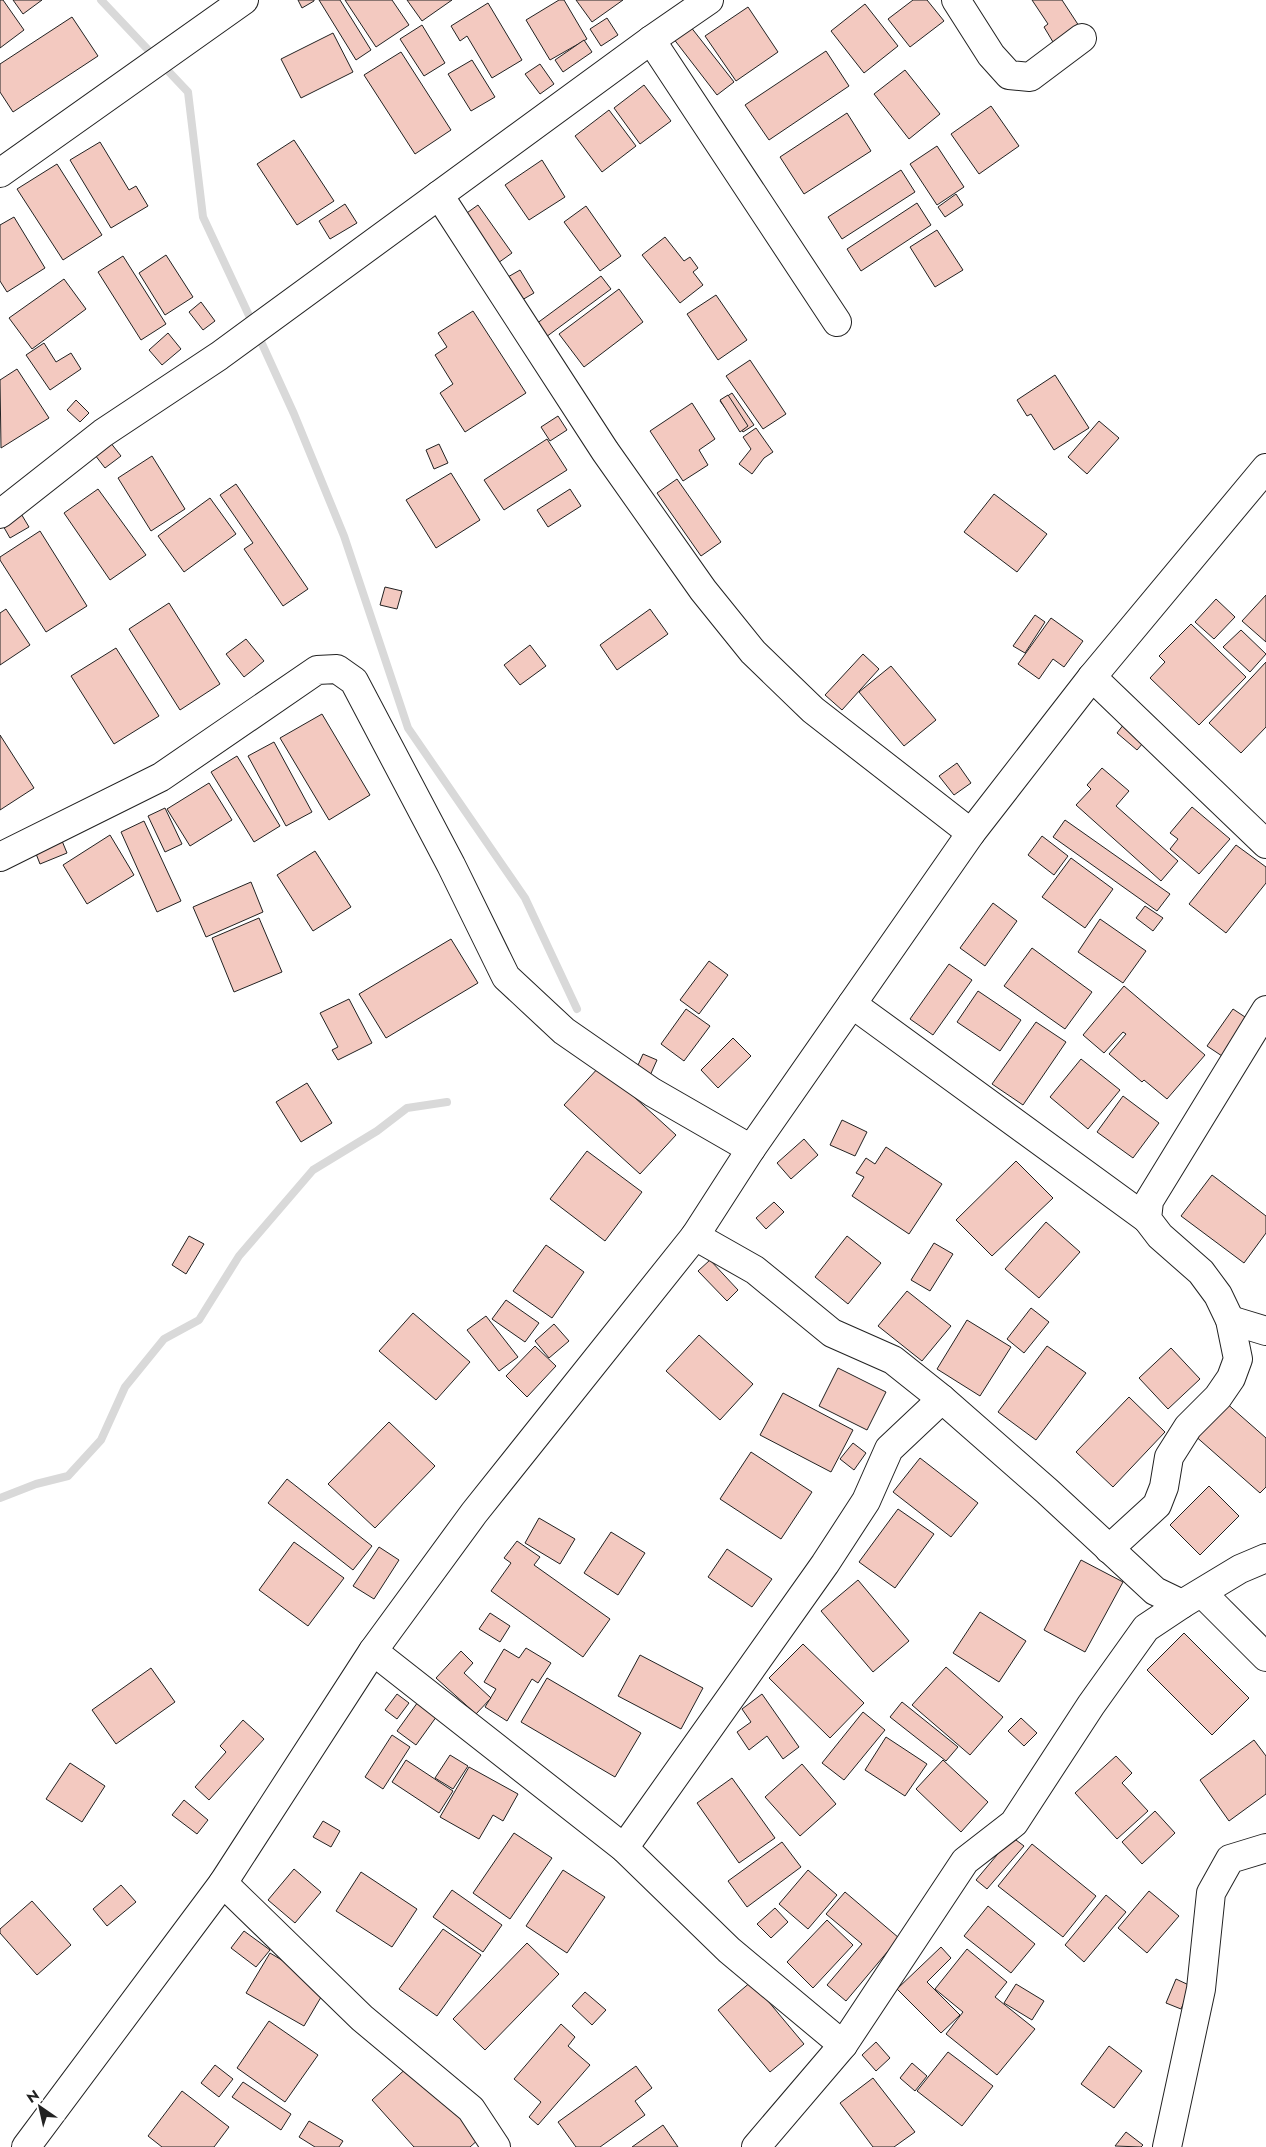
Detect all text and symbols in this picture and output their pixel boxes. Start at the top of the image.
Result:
north arrow [15,2082,65,2132]
text: N [23,2085,43,2108]

